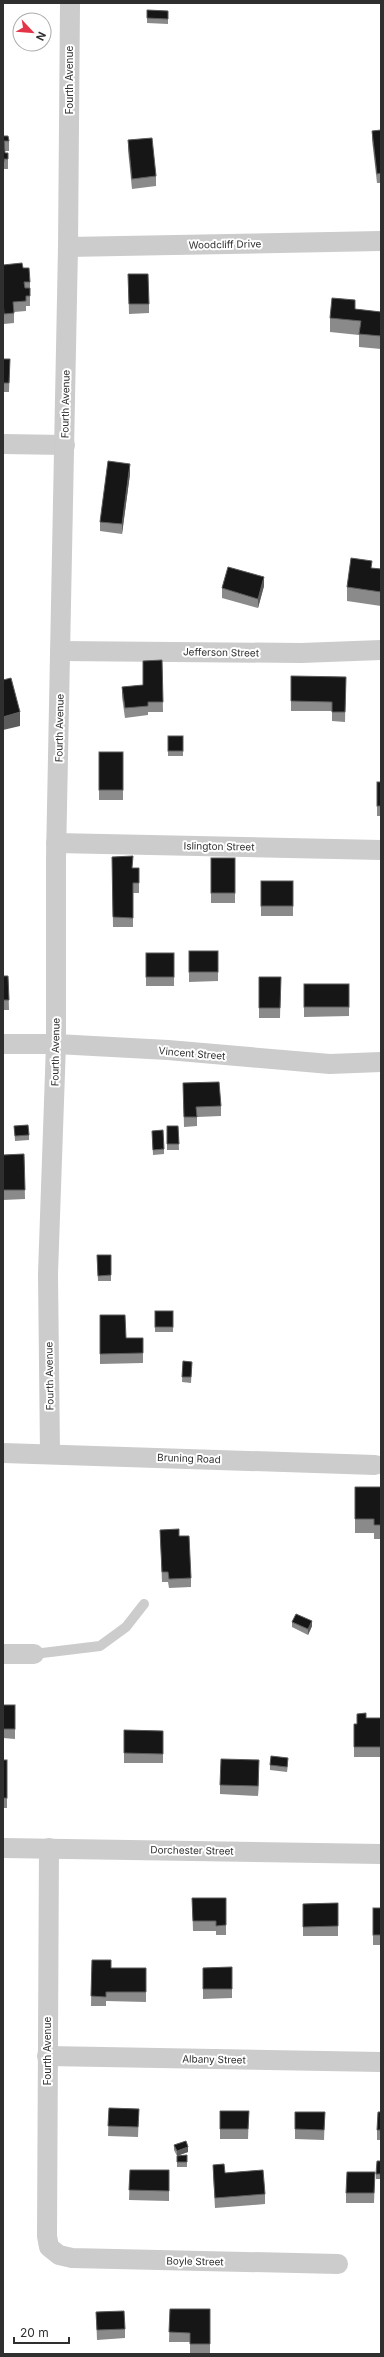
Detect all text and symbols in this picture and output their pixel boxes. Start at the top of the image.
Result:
north arrow [12,12,52,52]
text: N [33,30,49,43]
street label: Fourth Avenue [63,46,75,114]
street label: Woodcliff Drive [189,237,262,251]
street label: Fourth Avenue [58,370,72,438]
street label: Jefferson Street [183,645,260,659]
street label: Fourth Avenue [52,694,66,762]
street label: Islington Street [183,839,255,853]
street label: Fourth Avenue [48,1018,62,1086]
street label: Vincent Street [158,1044,227,1062]
street label: Fourth Avenue [42,1342,56,1410]
street label: Bruning Road [157,1451,221,1465]
street label: Dorchester Street [150,1843,234,1857]
street label: Fourth Avenue [41,2017,53,2085]
street label: Albany Street [182,2052,247,2066]
street label: Boyle Street [166,2255,224,2268]
scale bar [14,2319,69,2345]
text: 20 m [20,2325,49,2340]

